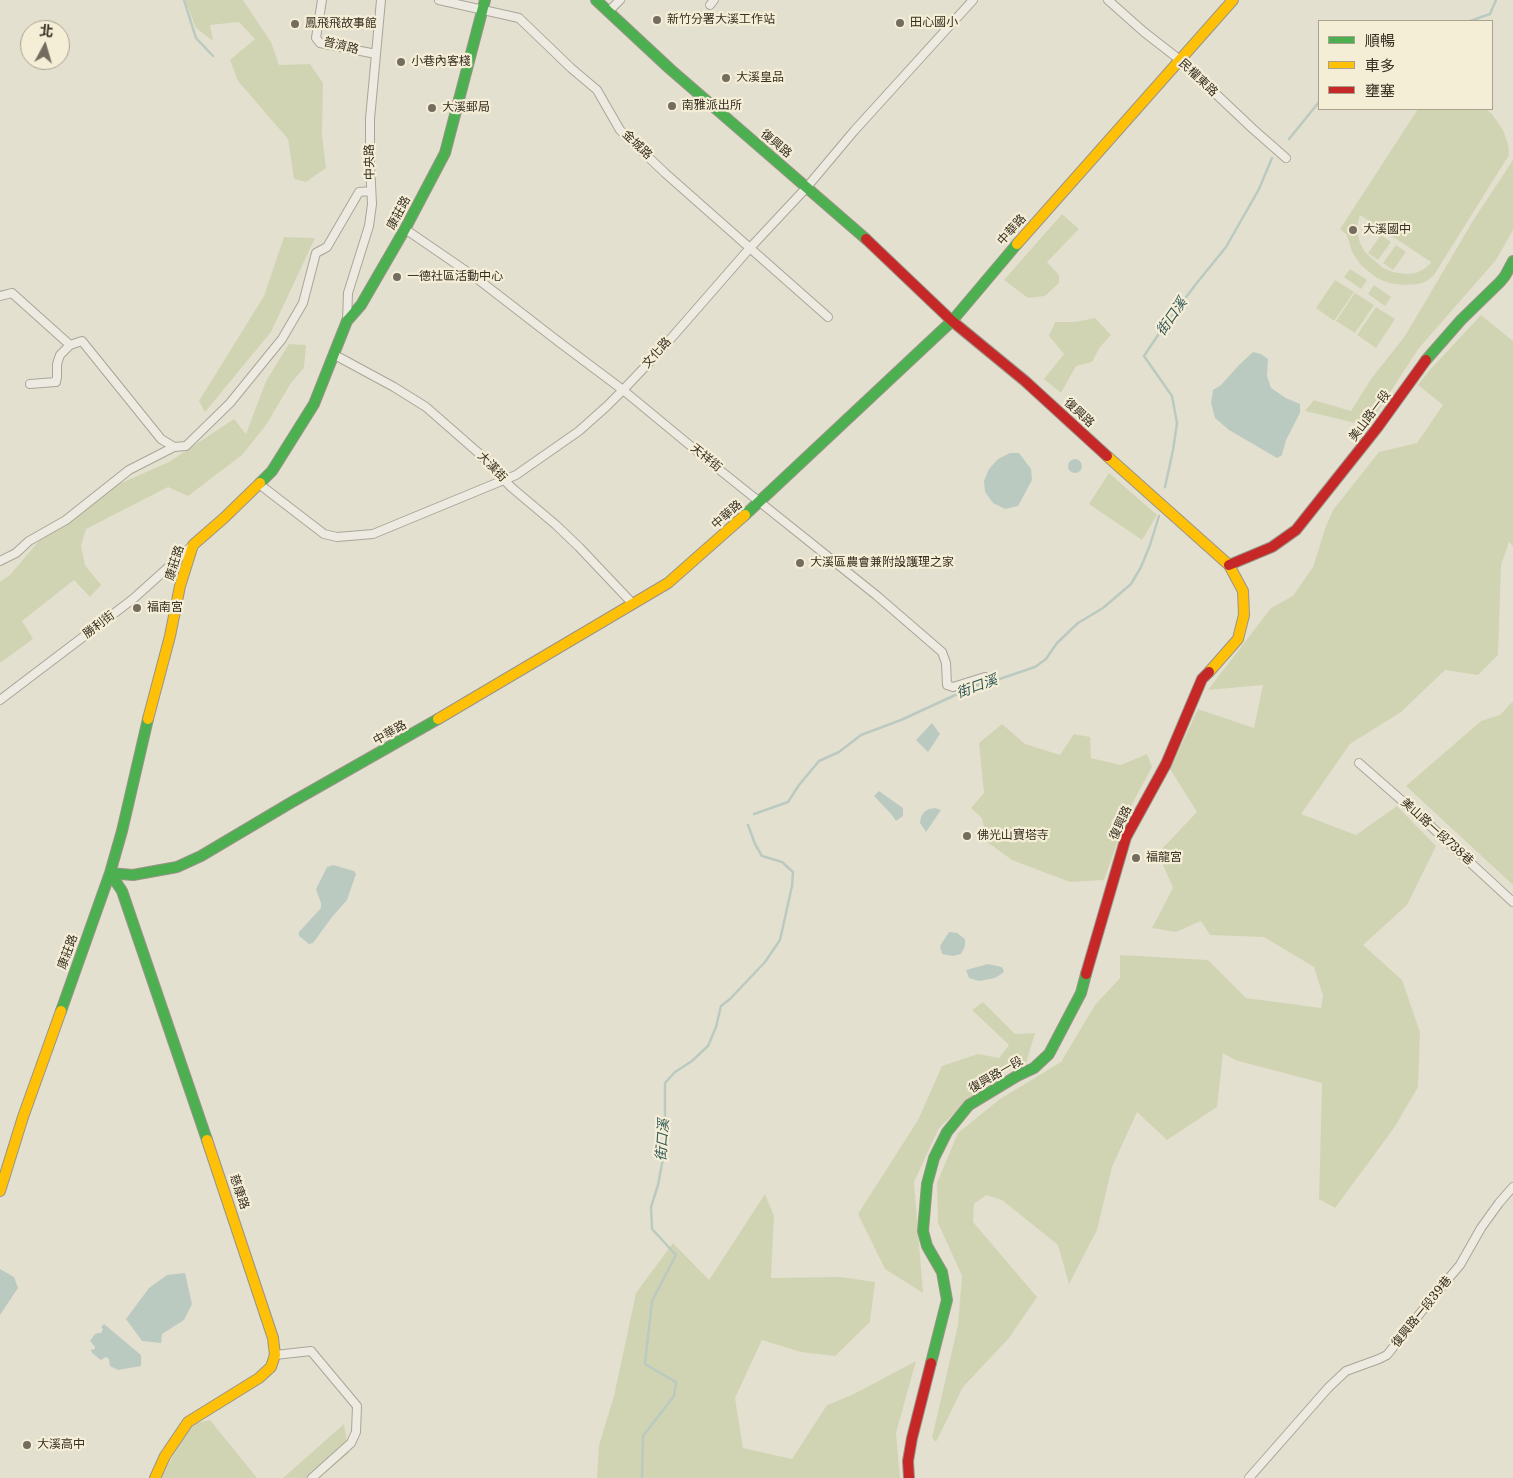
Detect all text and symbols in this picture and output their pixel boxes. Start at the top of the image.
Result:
place label: 新竹分署大溪工作站 [667,13,775,27]
marker: 新竹分署大溪工作站 [651,14,663,26]
place label: 田心國小 [910,16,958,30]
place label: 鳳飛飛故事館 [305,17,377,31]
marker: 田心國小 [894,17,906,29]
marker: 鳳飛飛故事館 [289,18,301,30]
north arrow [20,20,70,70]
legend [1318,20,1493,110]
text: 北 [39,21,54,41]
text: 順暢 [1365,31,1395,50]
street label: 普濟路 [322,35,360,57]
place label: 小巷內客棧 [411,55,471,69]
marker: 小巷內客棧 [395,56,407,68]
street label: 民權東路 [1176,56,1220,100]
text: 車多 [1365,56,1395,75]
place label: 大溪皇品 [736,71,784,85]
marker: 大溪皇品 [720,72,732,84]
text: 壅塞 [1365,81,1395,100]
place label: 南雅派出所 [682,99,742,113]
marker: 南雅派出所 [666,100,678,112]
place label: 大溪郵局 [442,101,490,115]
marker: 大溪郵局 [426,102,438,114]
street label: 金城路 [619,127,655,163]
street label: 復興路 [758,127,794,161]
street label: 中央路 [362,144,378,180]
street label: 康莊路 [384,194,414,232]
street label: 中華路 [995,212,1029,248]
place label: 大溪國中 [1363,223,1411,237]
marker: 大溪國中 [1347,224,1359,236]
place label: 一德社區活動中心 [407,270,503,284]
marker: 一德社區活動中心 [391,271,403,283]
water label: 街口溪 [1153,295,1191,339]
street label: 文化路 [640,335,674,371]
street label: 美山路一段 [1346,388,1394,444]
street label: 復興路 [1061,395,1097,431]
street label: 天祥街 [687,441,725,475]
street label: 大漢街 [474,449,510,485]
street label: 中華路 [709,498,745,532]
street label: 康莊路 [163,544,187,582]
place label: 大溪區農會兼附設護理之家 [810,556,954,570]
marker: 大溪區農會兼附設護理之家 [794,557,806,569]
place label: 福南宮 [147,601,183,615]
marker: 福南宮 [131,602,143,614]
street label: 勝利街 [80,608,118,642]
water label: 街口溪 [954,672,1000,702]
street label: 中華路 [371,718,409,748]
street label: 美山路一段738巷 [1398,796,1476,868]
street label: 復興路 [1107,804,1135,842]
place label: 佛光山寶塔寺 [977,829,1049,843]
marker: 佛光山寶塔寺 [961,830,973,842]
place label: 福龍宮 [1146,851,1182,865]
marker: 福龍宮 [1130,852,1142,864]
street label: 康莊路 [55,933,81,971]
street label: 復興路一段 [966,1054,1026,1096]
water label: 街口溪 [653,1118,673,1162]
street label: 慈康路 [226,1173,252,1211]
street label: 復興路一段39巷 [1389,1274,1455,1350]
place label: 大溪高中 [37,1438,85,1452]
marker: 大溪高中 [21,1439,33,1451]

